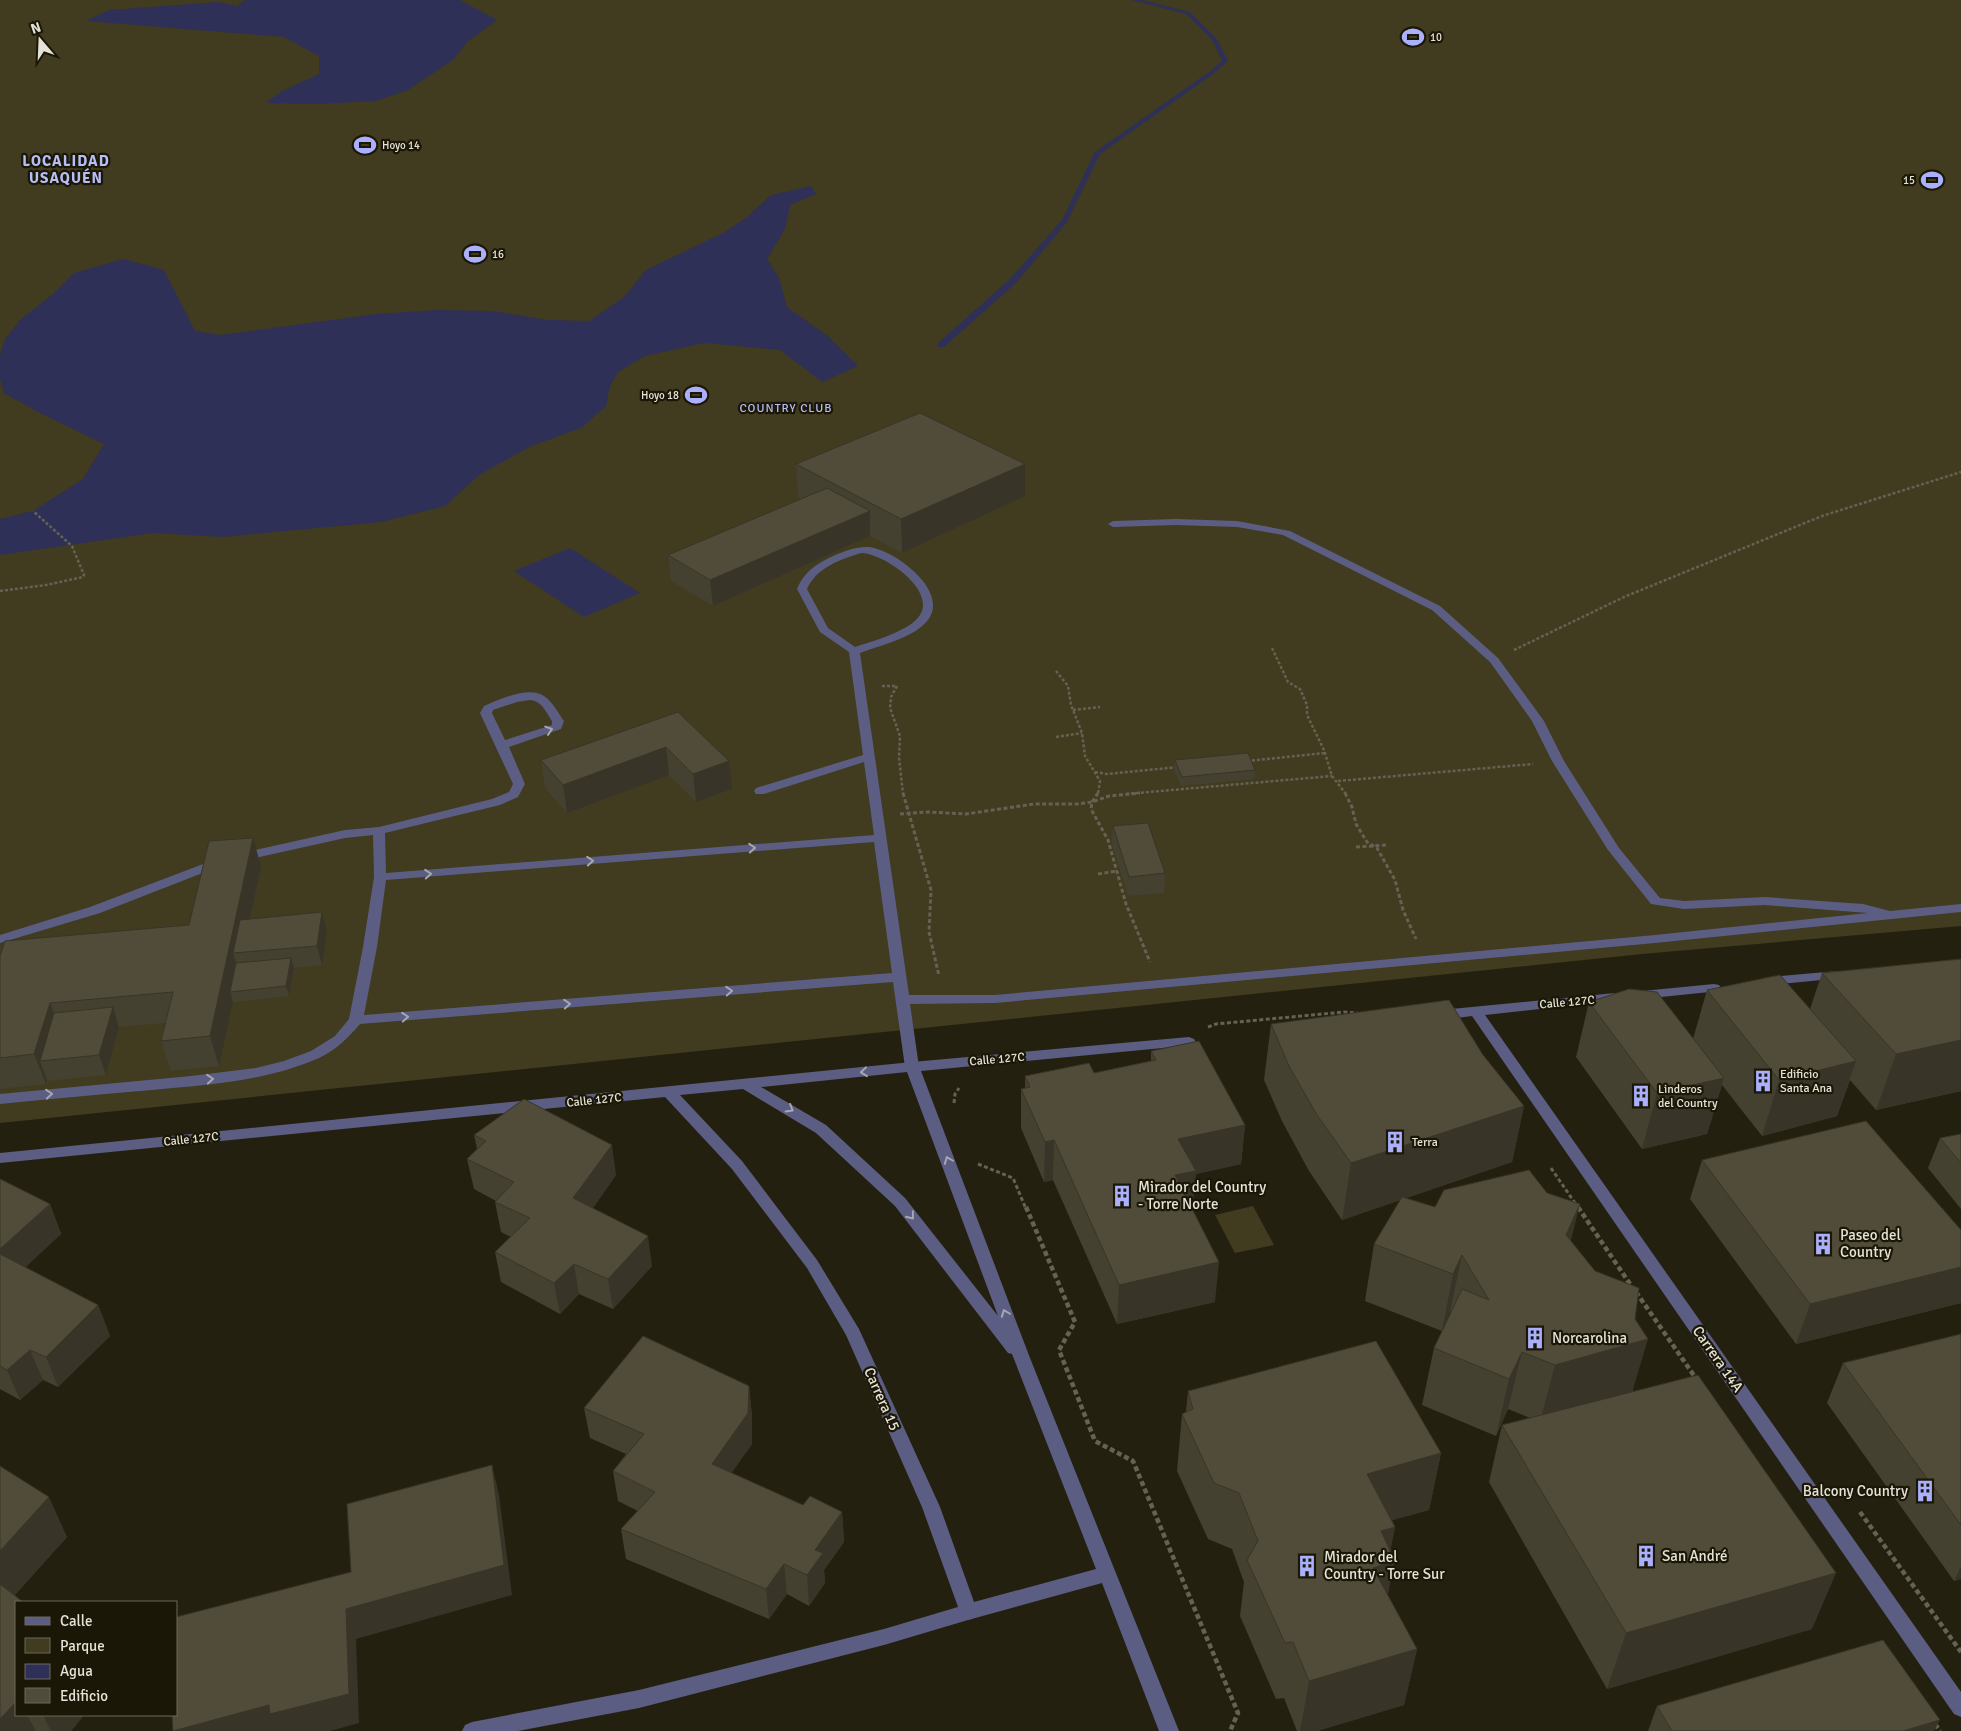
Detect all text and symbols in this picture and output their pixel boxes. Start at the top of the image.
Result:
north arrow [15,15,65,65]
text: N [29,19,43,38]
sports icon: 10 [1400,24,1426,50]
place label: 10 [1430,31,1442,44]
sports icon: Hoyo 14 [352,132,378,158]
place label: Hoyo 14 [382,139,420,152]
district label: LOCALIDAD USAQUÉN [22,152,110,187]
sports icon: 15 [1919,167,1945,193]
place label: 15 [1903,174,1915,187]
sports icon: 16 [462,241,488,267]
place label: 16 [492,248,504,261]
sports icon: Hoyo 18 [683,382,709,408]
place label: Hoyo 18 [641,389,679,402]
district label: COUNTRY CLUB [739,401,833,416]
one-way arrow [544,725,552,735]
one-way arrow [749,843,757,854]
one-way arrow [587,855,595,866]
one-way arrow [425,868,433,879]
one-way arrow [725,986,733,997]
street label: Calle 127C [1539,993,1595,1012]
one-way arrow [563,999,571,1010]
one-way arrow [401,1011,409,1022]
street label: Calle 127C [969,1050,1025,1069]
one-way arrow [860,1066,868,1077]
place label: Edificio Santa Ana [1780,1067,1832,1096]
building icon: Edificio Santa Ana [1750,1068,1776,1094]
one-way arrow [207,1073,215,1084]
place label: Linderos del Country [1658,1082,1718,1111]
building icon: Linderos del Country [1628,1083,1654,1109]
one-way arrow [45,1089,53,1100]
street label: Calle 127C [566,1090,622,1111]
one-way arrow [784,1103,793,1112]
street label: Calle 127C [163,1129,219,1150]
building icon: Terra [1382,1129,1408,1155]
place label: Terra [1412,1135,1438,1150]
one-way arrow [944,1157,954,1165]
place label: Mirador del Country - Torre Norte [1138,1178,1266,1213]
building icon: Mirador del Country - Torre Norte [1109,1183,1135,1209]
one-way arrow [905,1210,914,1220]
place label: Paseo del Country [1840,1226,1901,1261]
building icon: Paseo del Country [1810,1231,1836,1257]
one-way arrow [1001,1309,1011,1317]
street label: Carrera 14A [1689,1322,1747,1396]
building icon: Norcarolina [1522,1325,1548,1351]
place label: Norcarolina [1552,1329,1627,1347]
street label: Carrera 15 [860,1365,904,1433]
building icon: Balcony Country [1912,1478,1938,1504]
place label: Balcony Country [1803,1482,1908,1500]
building icon: San André [1633,1543,1659,1569]
place label: San André [1662,1547,1727,1565]
place label: Mirador del Country - Torre Sur [1324,1548,1445,1583]
building icon: Mirador del Country - Torre Sur [1294,1553,1320,1579]
legend [15,1601,178,1716]
text: Calle [60,1612,93,1630]
text: Parque [60,1637,105,1655]
text: Agua [60,1662,93,1680]
text: Edificio [60,1687,108,1705]

